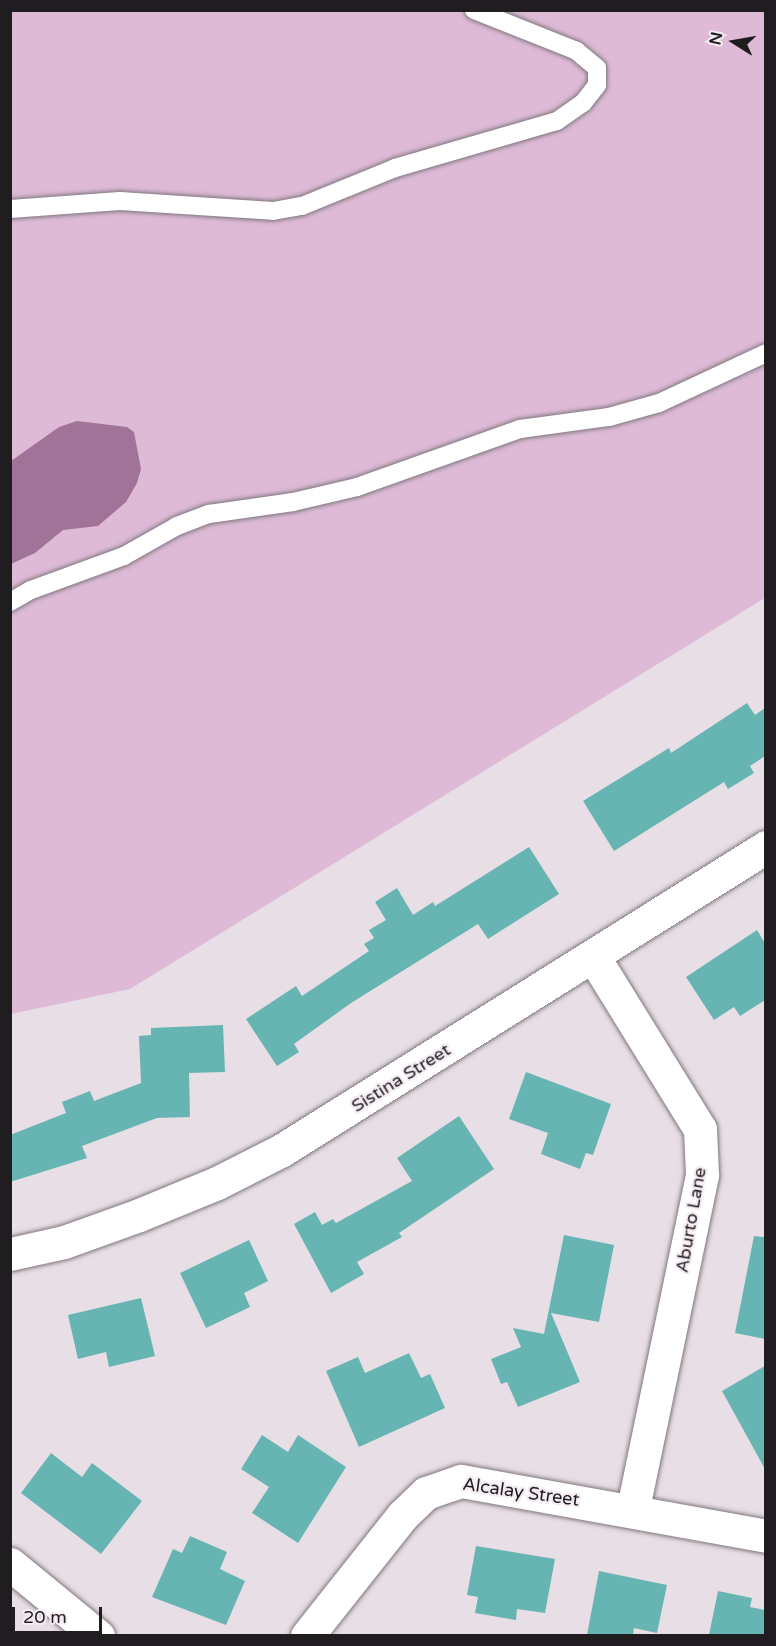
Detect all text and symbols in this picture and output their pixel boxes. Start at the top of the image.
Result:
north arrow [704,12,764,72]
text: N [705,30,727,47]
street label: Sistina Street [348,1039,454,1117]
street label: Aburto Lane [671,1166,711,1274]
street label: Alcalay Street [461,1473,581,1511]
scale bar [15,1595,105,1633]
text: 20 m [23,1606,67,1628]

